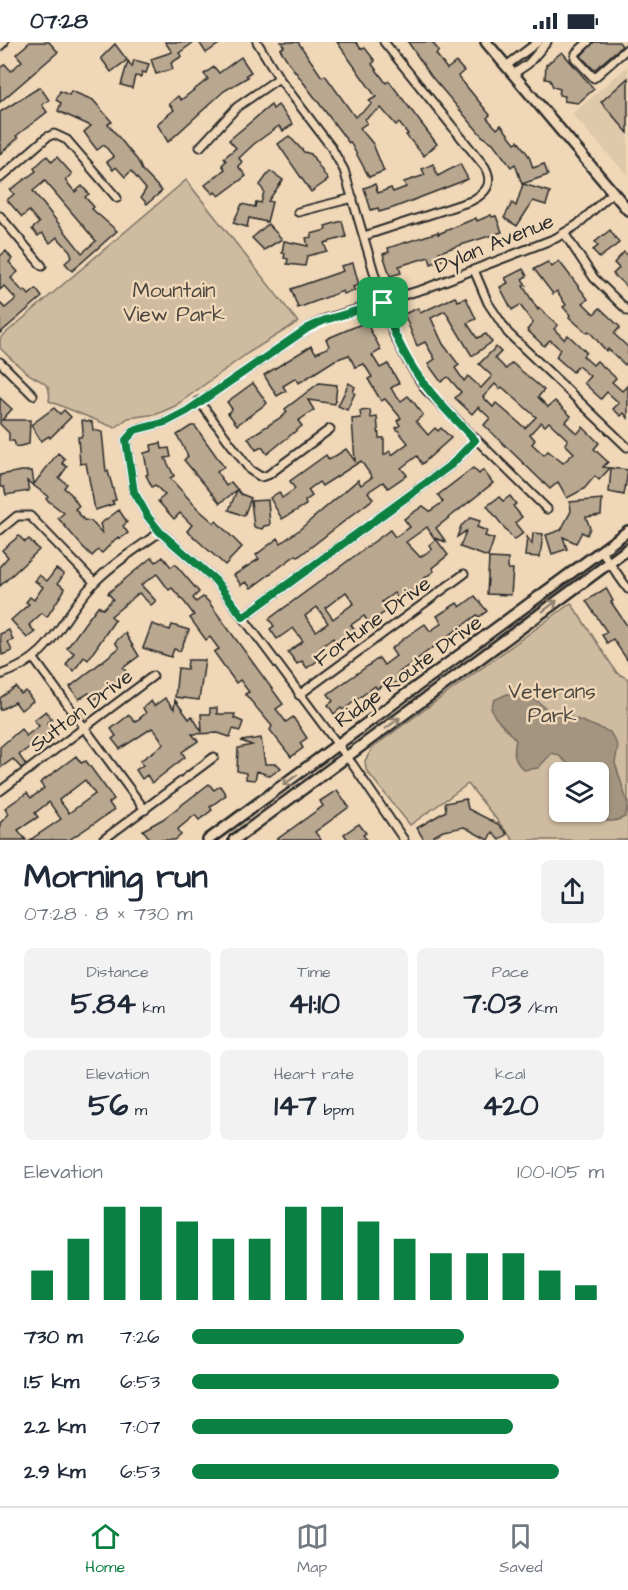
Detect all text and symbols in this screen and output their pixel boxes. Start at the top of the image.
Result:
text: 07:28 [30,6,88,37]
street label: Dylan Avenue [430,206,559,282]
park label: Mountain View Park [123,276,225,329]
pin [357,277,408,328]
icon: arrive [366,286,399,319]
street label: Fortune Drive [308,569,437,674]
one-way arrow [541,600,557,612]
street label: Ridge Route Drive [329,608,489,736]
street label: Sutton Drive [24,662,139,759]
park label: Veterans Park [508,677,596,730]
one-way arrow [385,716,401,729]
map controls [549,762,609,822]
button: layers [549,762,609,822]
one-way arrow [282,774,298,787]
text: Morning run [24,854,208,900]
button: share [541,860,604,923]
text: 07:28 · 8 × 730 m [24,900,193,928]
text: Distance [87,961,149,983]
text: Time [297,961,331,983]
text: Pace [492,961,529,983]
text: 5.84 [71,983,136,1025]
text: 41:10 [288,983,340,1025]
text: 7:03 [464,983,521,1025]
text: km [136,997,165,1019]
text: /km [521,997,557,1019]
text: Elevation [86,1063,149,1085]
text: Heart rate [274,1063,354,1085]
text: kcal [495,1063,526,1085]
text: 56 [88,1085,128,1127]
text: 147 [274,1085,317,1127]
text: 420 [482,1085,539,1127]
text: m [128,1099,147,1121]
text: bpm [317,1099,354,1121]
text: Elevation [24,1158,103,1186]
text: 100–105 m [517,1158,604,1186]
text: 730 m [24,1323,83,1351]
text: 7:26 [120,1323,160,1351]
text: 1.5 km [24,1368,79,1396]
text: 6:53 [120,1368,160,1396]
text: 2.2 km [24,1413,86,1441]
text: 7:07 [120,1413,161,1441]
text: 2.9 km [24,1458,86,1486]
text: 6:53 [120,1458,160,1486]
tab: Home [85,1520,125,1578]
tab: Map [296,1520,329,1578]
tab: Saved [499,1520,543,1578]

